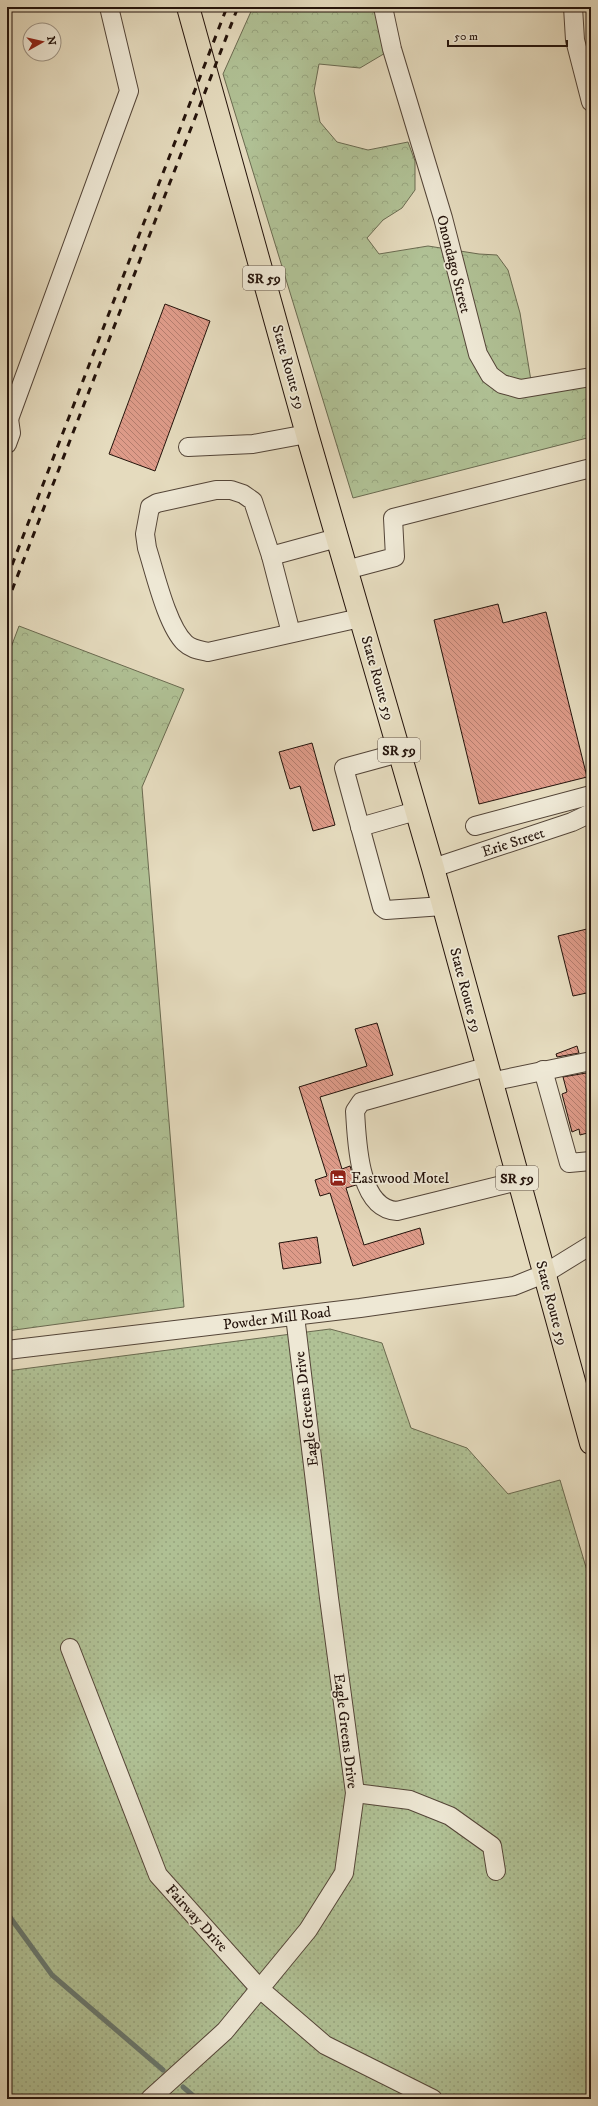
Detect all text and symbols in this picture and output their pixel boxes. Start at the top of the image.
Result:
north arrow [22,22,62,62]
scale bar [448,22,567,48]
text: 50 m [454,29,478,44]
text: N [43,35,58,46]
street label: Onondago Street [432,213,475,315]
road number: SR 59 [243,266,285,290]
street label: State Route 59 [267,323,310,412]
street label: State Route 59 [356,634,399,723]
road number: SR 59 [378,738,420,762]
street label: Erie Street [479,823,547,862]
street label: State Route 59 [445,946,486,1035]
road number: SR 59 [496,1166,538,1190]
hotel icon: Eastwood Motel [328,1168,348,1188]
place label: Eastwood Motel [351,1169,449,1188]
street label: State Route 59 [531,1259,572,1348]
street label: Powder Mill Road [222,1302,333,1335]
street label: Eagle Greens Drive [290,1350,323,1468]
street label: Eagle Greens Drive [329,1672,362,1790]
street label: Fairway Drive [161,1881,232,1956]

